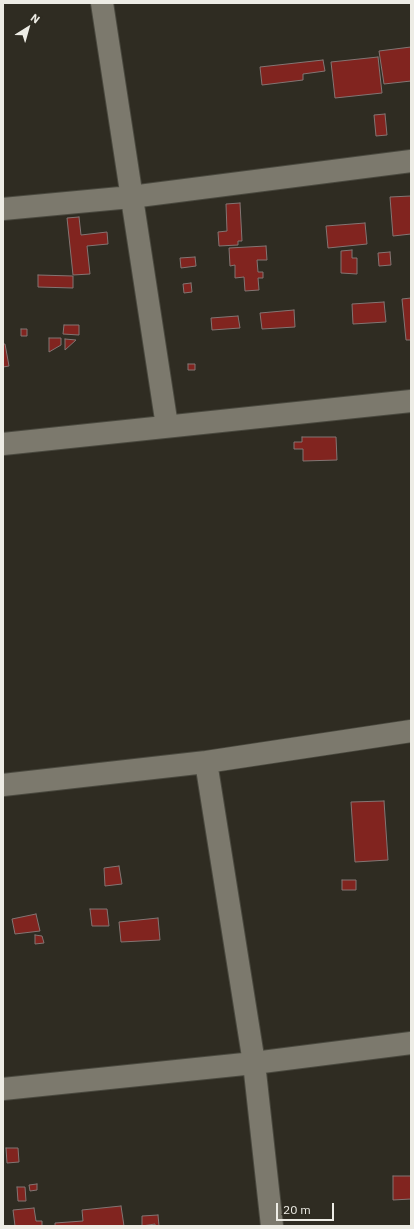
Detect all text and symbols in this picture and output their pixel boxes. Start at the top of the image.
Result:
north arrow [8,8,48,48]
text: N [28,10,43,26]
scale bar [278,1195,336,1221]
text: 20 m [283,1202,311,1217]

